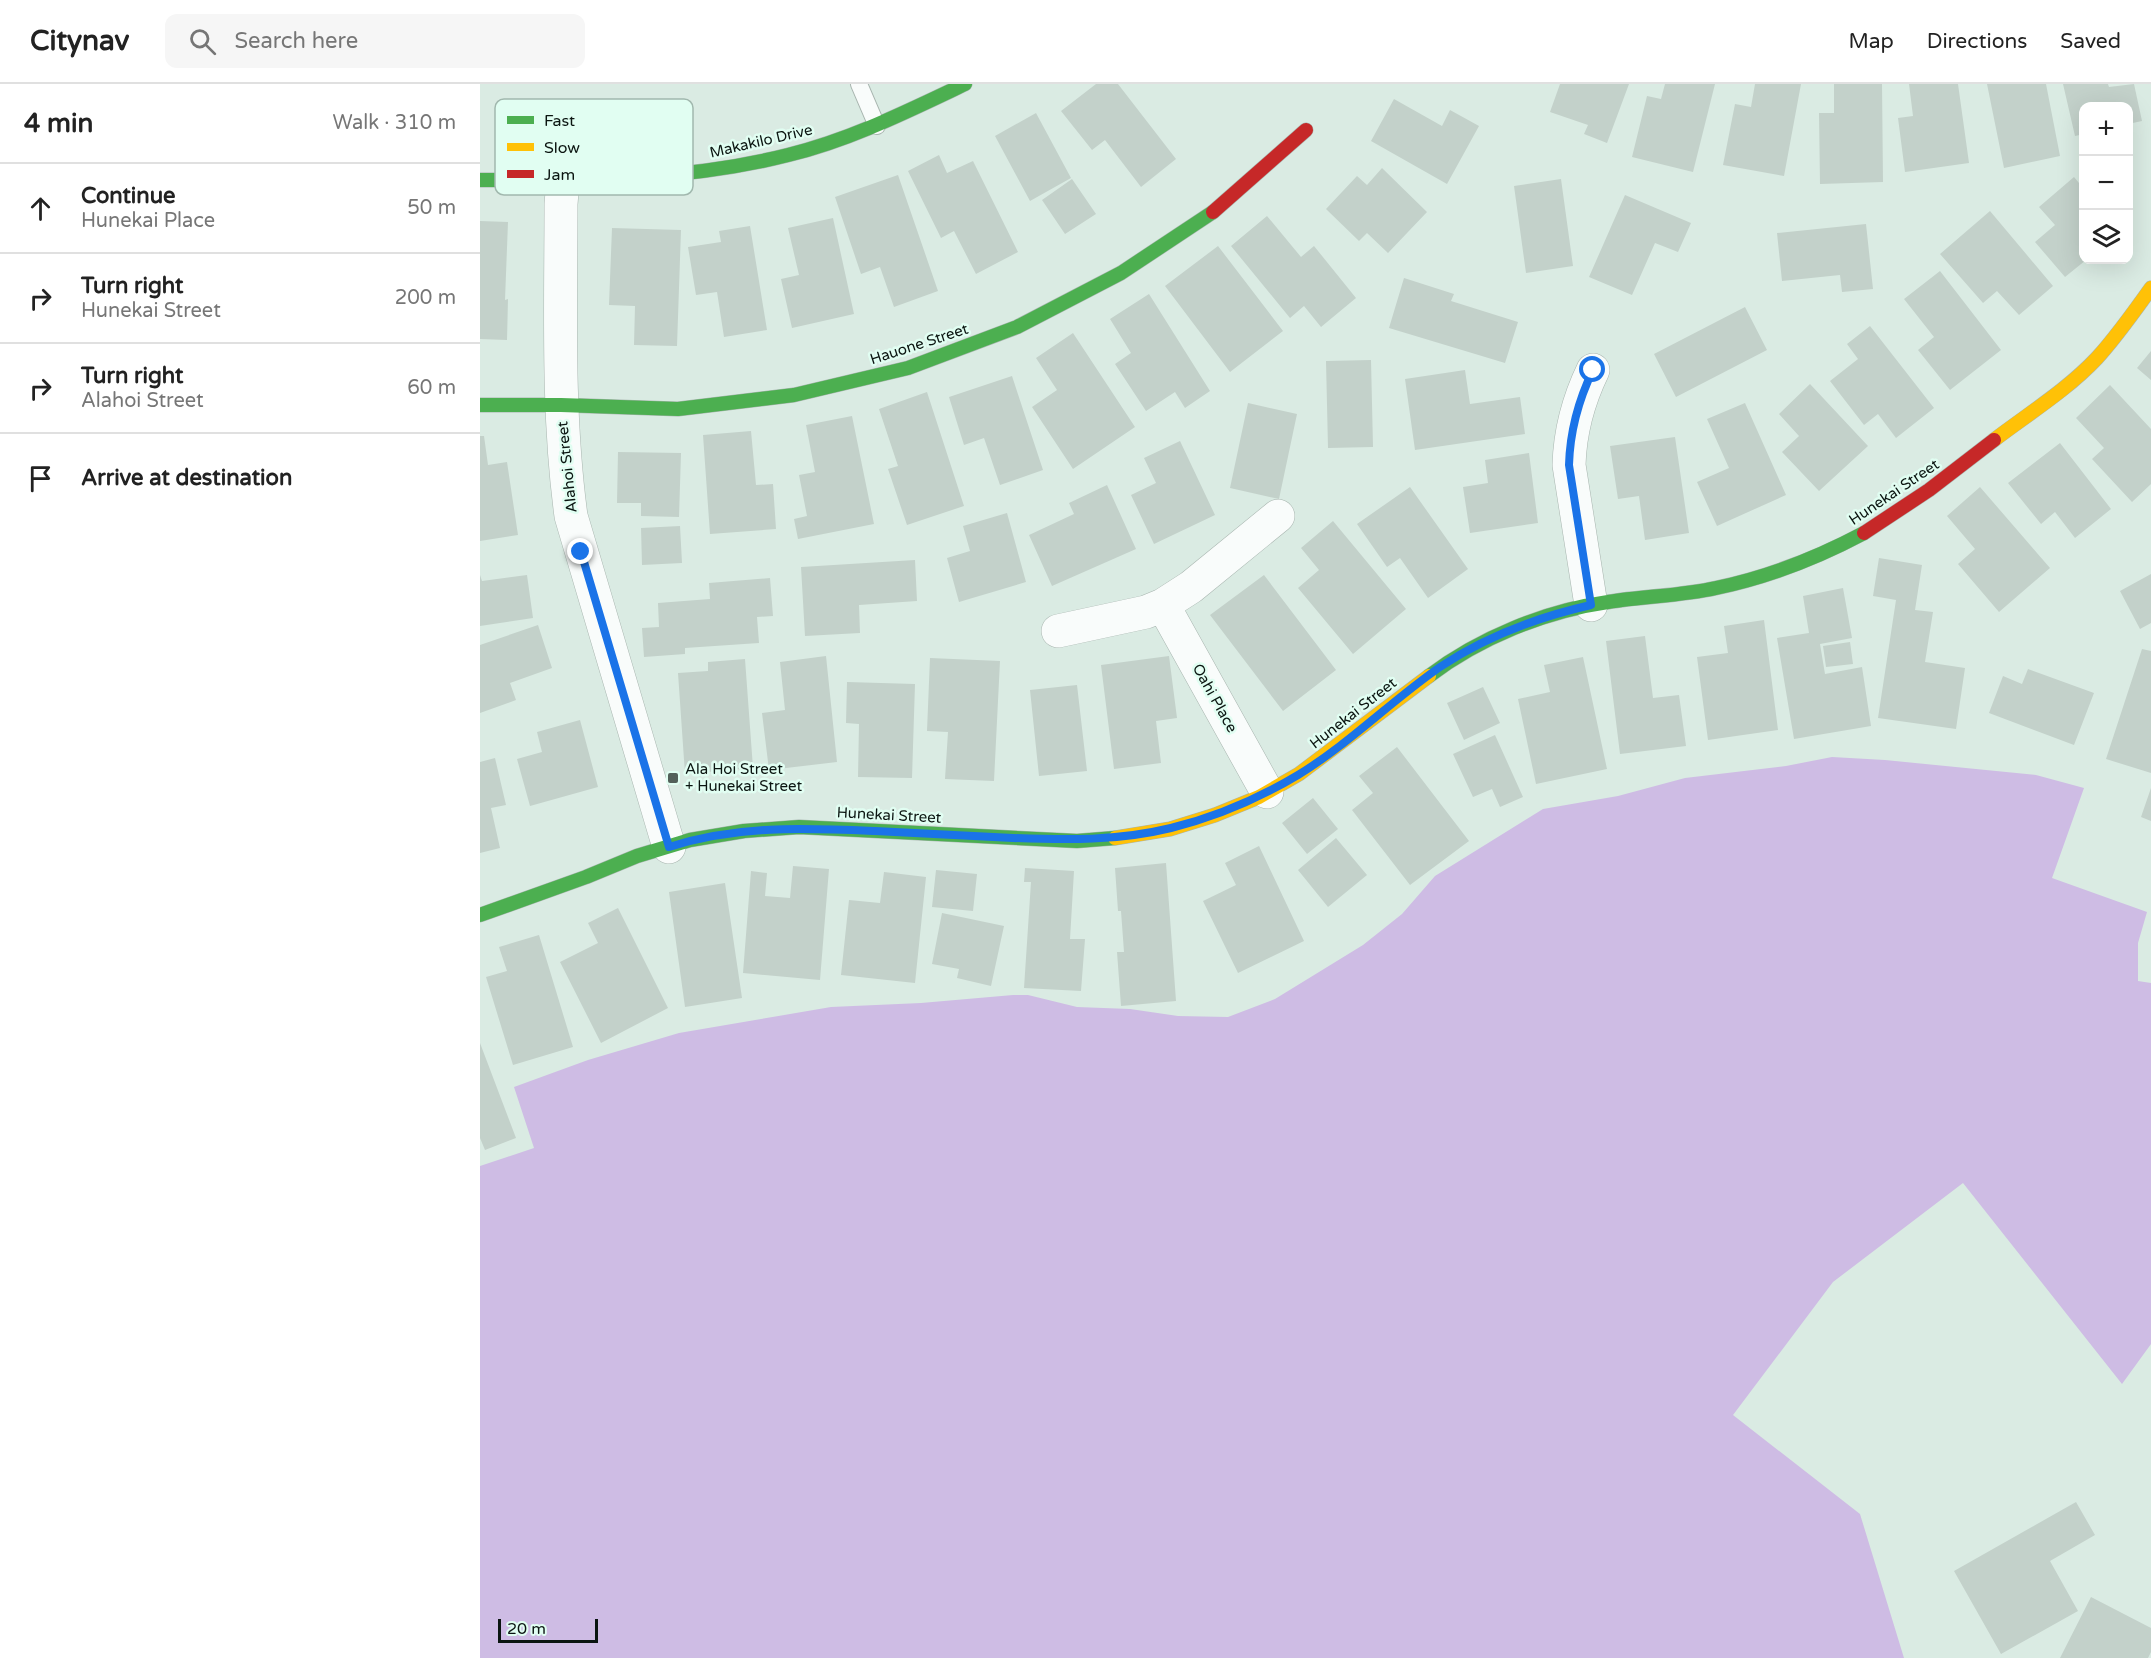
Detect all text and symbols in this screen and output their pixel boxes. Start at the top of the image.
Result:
search box [165,14,585,68]
text: Citynav [30,24,129,58]
icon: search [186,25,219,58]
text: Search here [234,28,358,54]
text: Map [1848,29,1894,54]
text: Directions [1927,29,2027,54]
text: Saved [2060,29,2121,54]
legend [495,99,693,195]
map controls [2079,102,2133,264]
button: + [2079,102,2133,156]
text: 4 min [24,108,93,139]
text: Walk · 310 m [333,111,456,135]
text: Fast [544,111,575,131]
street label: Makakilo Drive [708,120,814,162]
text: Slow [544,138,580,158]
button: − [2079,156,2133,210]
text: Jam [544,165,575,185]
text: Continue [81,183,176,209]
icon: ahead [24,192,57,225]
text: 50 m [407,196,456,220]
text: Hunekai Place [81,209,215,233]
button: layers [2079,210,2133,264]
text: Turn right [81,273,183,299]
icon: right [24,282,57,315]
text: 200 m [395,286,456,310]
text: Hunekai Street [81,299,221,323]
street label: Hauone Street [868,320,971,368]
route start [1579,356,1605,382]
text: Turn right [81,363,183,389]
icon: right [24,372,57,405]
text: 60 m [407,376,456,400]
text: Alahoi Street [81,389,204,413]
street label: Alahoi Street [553,420,581,514]
street label: Hunekai Street [1846,455,1943,529]
icon: arrive [24,462,57,495]
text: Arrive at destination [81,465,292,491]
route end [567,538,593,564]
street label: Oahi Place [1189,660,1241,736]
street label: Hunekai Street [1306,673,1400,752]
place label: Ala Hoi Street + Hunekai Street [685,760,802,795]
marker: Ala Hoi Street + Hunekai Street [666,771,680,785]
street label: Hunekai Street [836,803,942,827]
scale bar [498,1616,598,1644]
text: 20 m [507,1619,546,1639]

